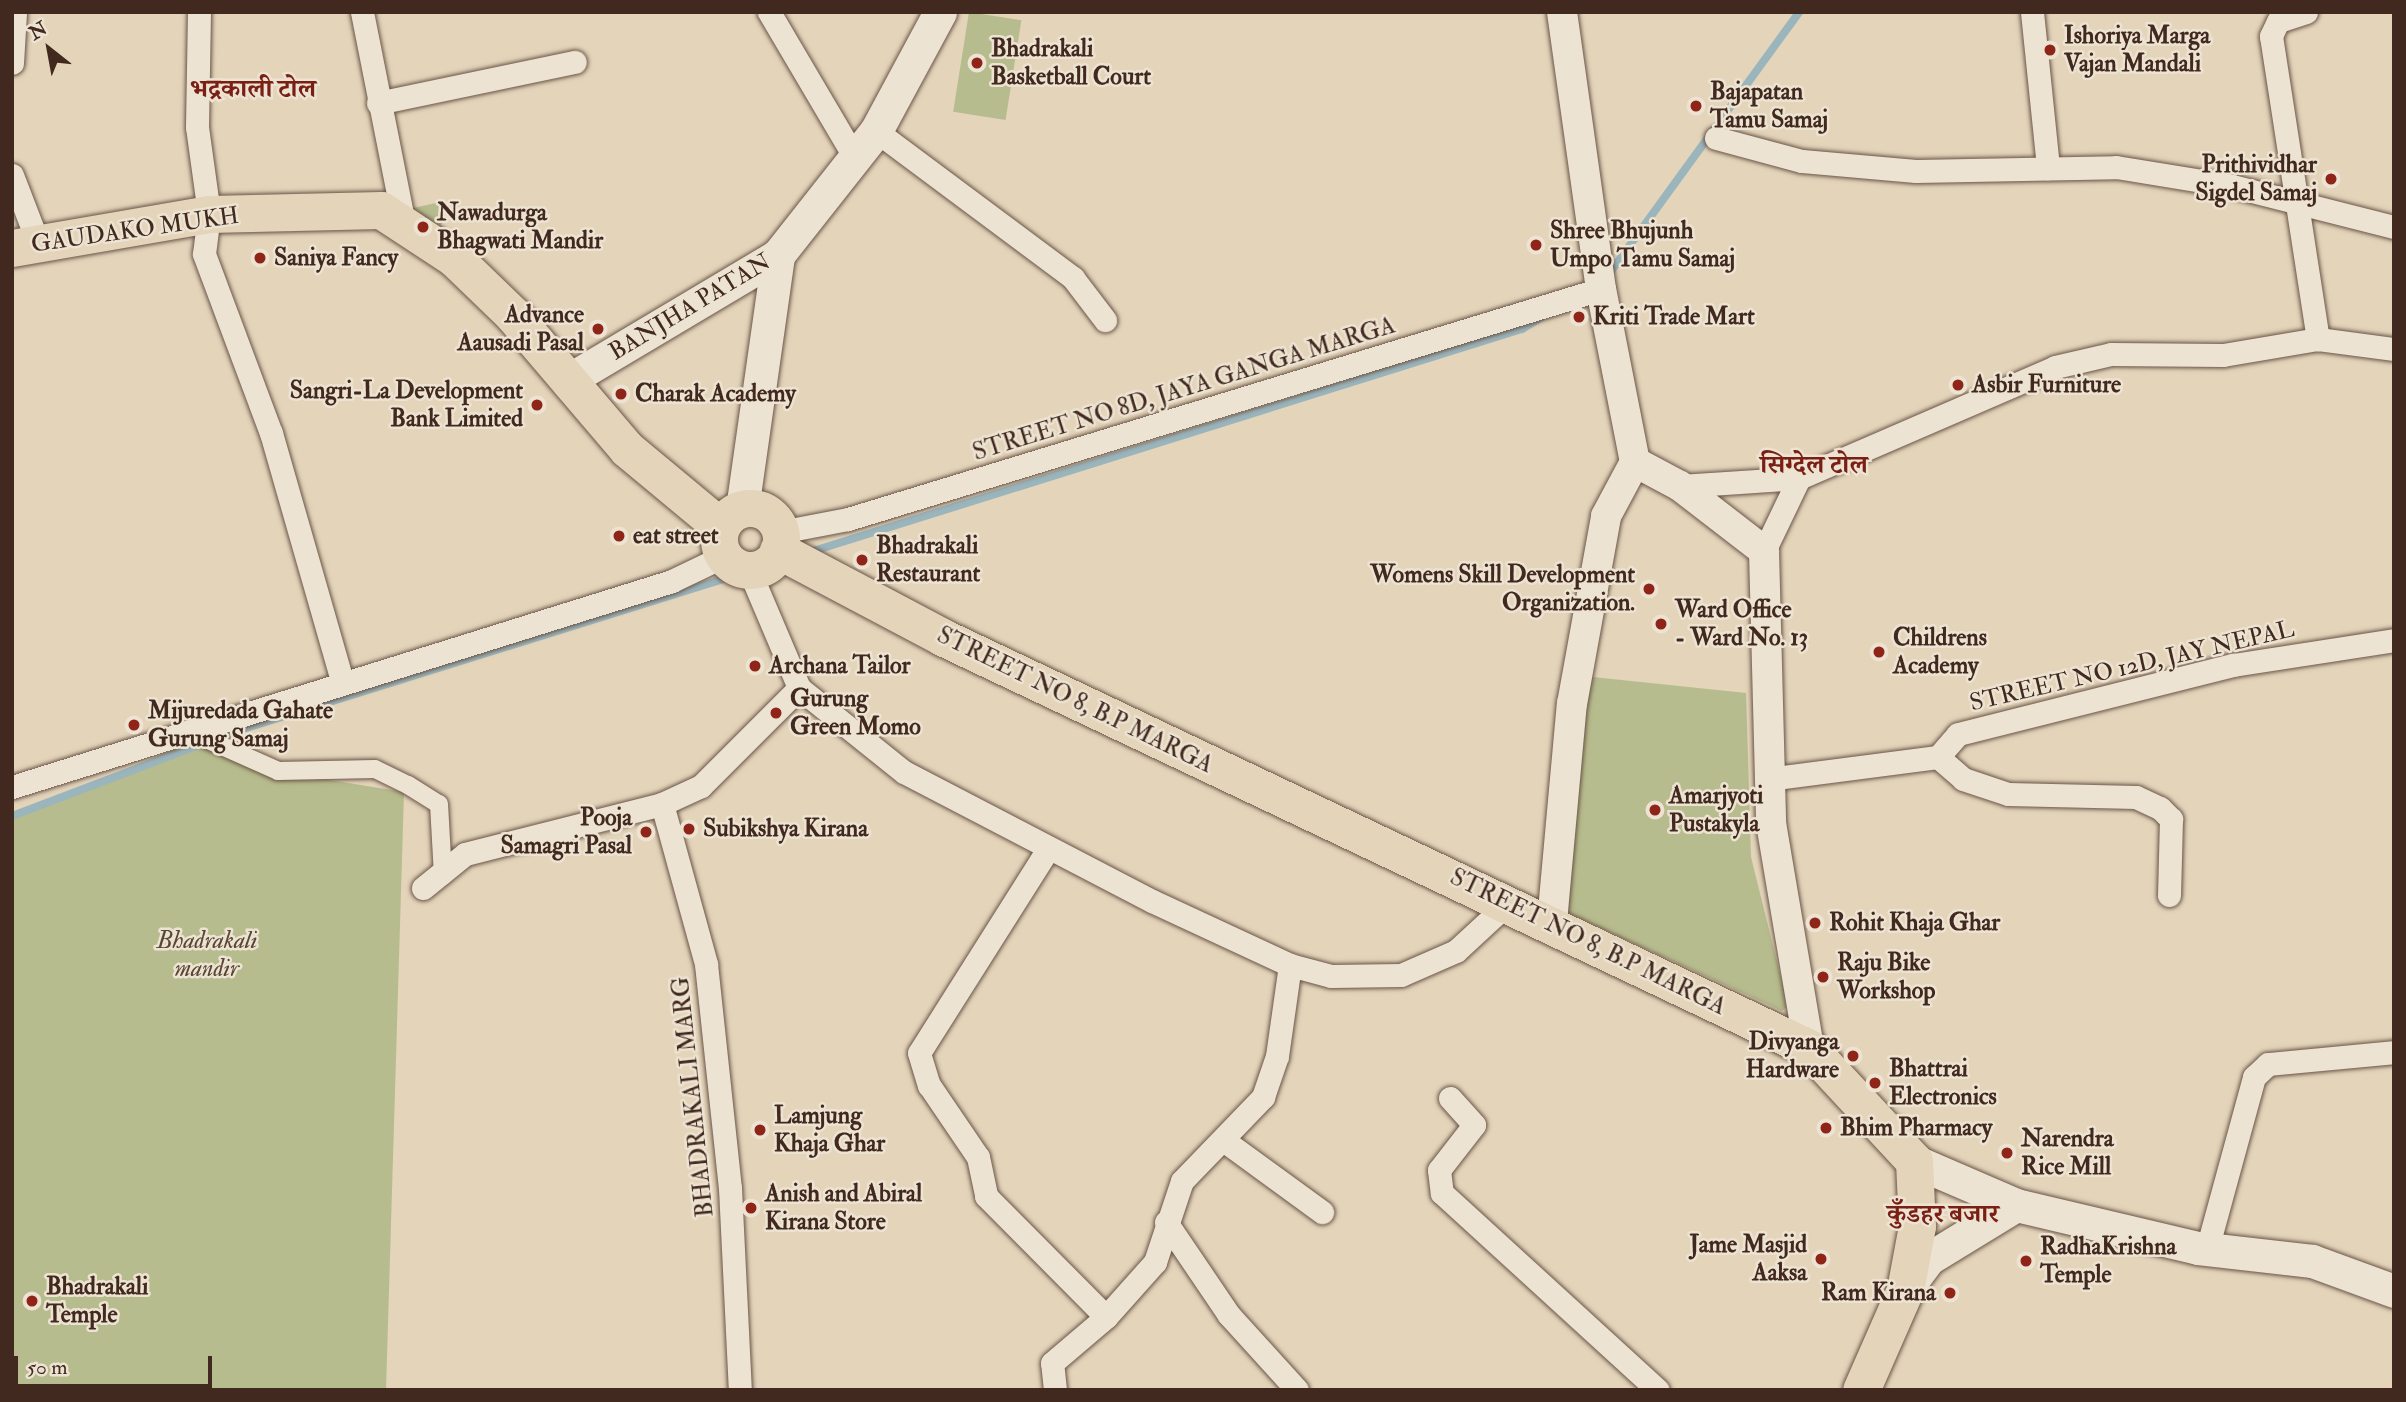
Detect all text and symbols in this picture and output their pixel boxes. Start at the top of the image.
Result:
north arrow [14,14,84,84]
text: N [25,16,52,46]
place label: Ishoriya Marga Vajan Mandali [2064,22,2210,78]
place label: Bhadrakali Basketball Court [991,35,1151,91]
marker: Ishoriya Marga Vajan Mandali [2042,42,2058,58]
marker: Bhadrakali Basketball Court [969,55,985,71]
district label: भद्रकाली टोल [190,74,316,106]
place label: Bajapatan Tamu Samaj [1710,78,1828,134]
marker: Bajapatan Tamu Samaj [1688,98,1704,114]
place label: Prithividhar Sigdel Samaj [2195,151,2317,207]
marker: Prithividhar Sigdel Samaj [2323,171,2339,187]
place label: Nawadurga Bhagwati Mandir [437,199,603,255]
street label: GAUDAKO MUKH [29,201,241,259]
place label: Shree Bhujunh Umpo Tamu Samaj [1550,217,1735,273]
marker: Nawadurga Bhagwati Mandir [415,219,431,235]
marker: Shree Bhujunh Umpo Tamu Samaj [1528,237,1544,253]
place label: Saniya Fancy [274,244,398,272]
street label: BANJHA PATAN [604,247,776,367]
marker: Saniya Fancy [252,250,268,266]
place label: Advance Aausadi Pasal [458,301,584,357]
place label: Kriti Trade Mart [1593,303,1755,331]
marker: Kriti Trade Mart [1571,309,1587,325]
street label: STREET NO 8D, JAYA GANGA MARGA [969,311,1399,467]
marker: Advance Aausadi Pasal [590,321,606,337]
place label: Asbir Furniture [1972,371,2121,399]
place label: Sangri-La Development Bank Limited [290,377,523,433]
marker: Asbir Furniture [1950,377,1966,393]
place label: Charak Academy [635,380,796,408]
marker: Charak Academy [613,386,629,402]
marker: Sangri-La Development Bank Limited [529,397,545,413]
district label: सिग्देल टोल [1760,450,1868,482]
place label: eat street [633,522,718,550]
marker: eat street [611,528,627,544]
place label: Bhadrakali Restaurant [876,532,980,588]
marker: Bhadrakali Restaurant [854,552,870,568]
place label: Womens Skill Development Organization. [1370,561,1635,617]
marker: Womens Skill Development Organization. [1641,581,1657,597]
place label: Ward Office - Ward No. 13 [1675,596,1808,652]
street label: STREET NO 12D, JAY NEPAL [1967,615,2297,717]
marker: Ward Office - Ward No. 13 [1653,616,1669,632]
street label: STREET NO 8, B.P MARGA [932,621,1218,779]
place label: Childrens Academy [1893,624,1987,680]
marker: Childrens Academy [1871,644,1887,660]
place label: Archana Tailor [769,652,910,680]
marker: Archana Tailor [747,658,763,674]
place label: Gurung Green Momo [790,685,921,741]
place label: Mijuredada Gahate Gurung Samaj [148,697,333,753]
marker: Gurung Green Momo [768,705,784,721]
marker: Mijuredada Gahate Gurung Samaj [126,717,142,733]
place label: Amarjyoti Pustakyla [1669,782,1763,838]
marker: Amarjyoti Pustakyla [1647,802,1663,818]
place label: Pooja Samagri Pasal [501,804,632,860]
place label: Subikshya Kirana [703,815,868,843]
marker: Subikshya Kirana [681,821,697,837]
marker: Pooja Samagri Pasal [638,824,654,840]
street label: STREET NO 8, B.P MARGA [1445,863,1731,1021]
place label: Rohit Khaja Ghar [1829,909,2000,937]
marker: Rohit Khaja Ghar [1807,915,1823,931]
park label: Bhadrakali mandir [157,927,257,983]
place label: Raju Bike Workshop [1837,949,1935,1005]
marker: Raju Bike Workshop [1815,969,1831,985]
street label: BHADRAKALI MARG [666,975,720,1219]
place label: Divyanga Hardware [1745,1028,1839,1084]
marker: Divyanga Hardware [1845,1048,1861,1064]
place label: Bhattrai Electronics [1889,1055,1997,1111]
marker: Bhattrai Electronics [1867,1075,1883,1091]
place label: Lamjung Khaja Ghar [774,1102,885,1158]
place label: Bhim Pharmacy [1840,1114,1992,1142]
marker: Bhim Pharmacy [1818,1120,1834,1136]
marker: Lamjung Khaja Ghar [752,1122,768,1138]
place label: Narendra Rice Mill [2021,1125,2114,1181]
marker: Narendra Rice Mill [1999,1145,2015,1161]
place label: Anish and Abiral Kirana Store [765,1180,922,1236]
district label: कुँडहर बजार [1887,1199,1999,1231]
marker: Anish and Abiral Kirana Store [743,1200,759,1216]
place label: Jame Masjid Aaksa [1689,1231,1807,1287]
place label: RadhaKrishna Temple [2040,1233,2176,1289]
marker: Jame Masjid Aaksa [1813,1251,1829,1267]
marker: RadhaKrishna Temple [2018,1253,2034,1269]
place label: Bhadrakali Temple [46,1273,148,1329]
place label: Ram Kirana [1821,1279,1936,1307]
marker: Ram Kirana [1942,1285,1958,1301]
marker: Bhadrakali Temple [24,1293,40,1309]
scale bar [18,1342,215,1386]
text: 50 m [27,1354,68,1381]

